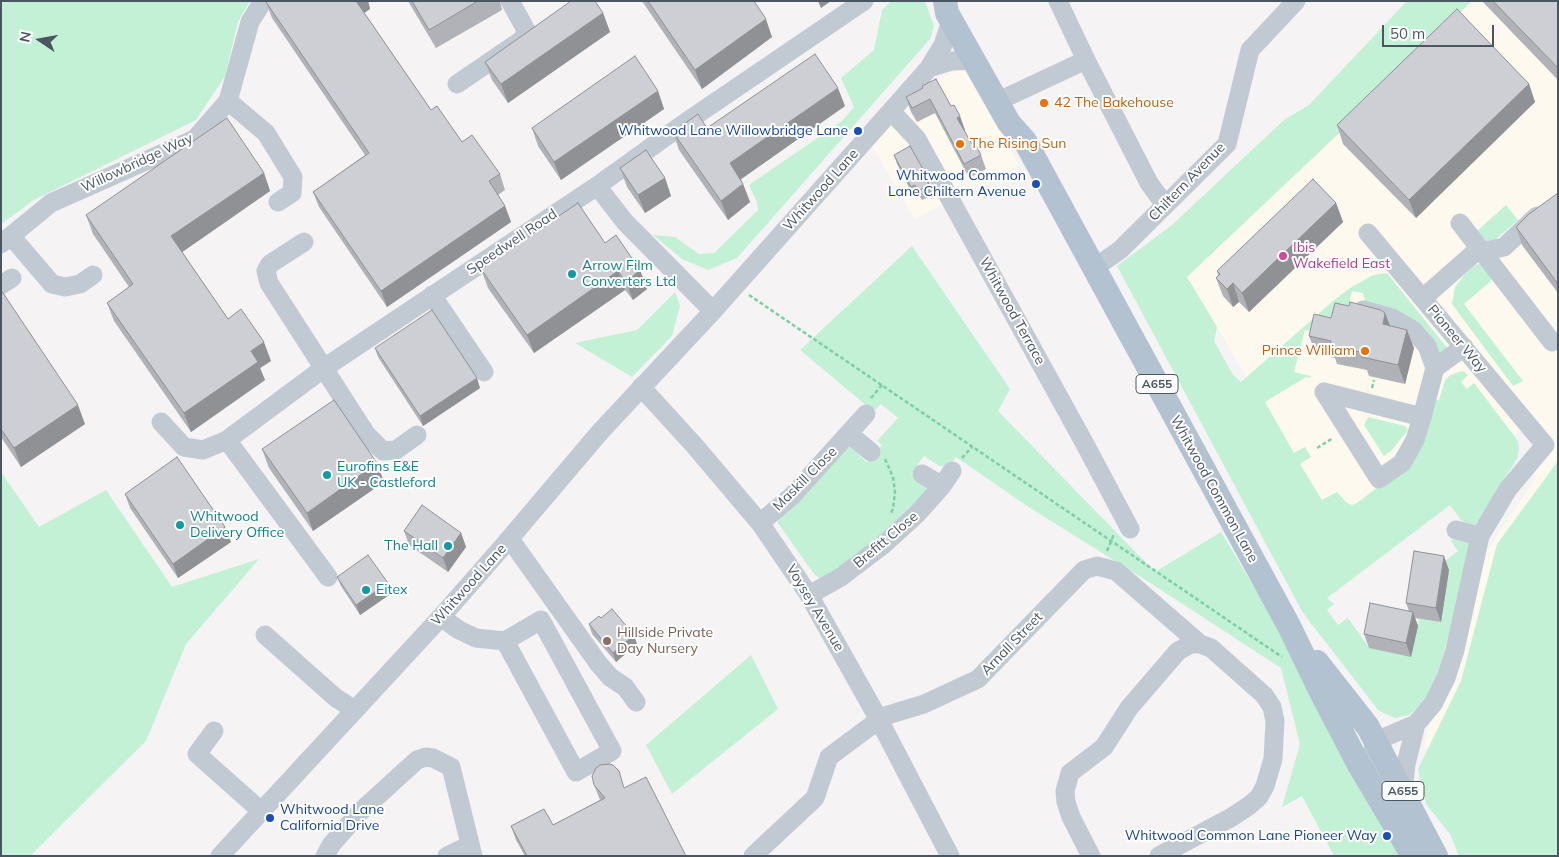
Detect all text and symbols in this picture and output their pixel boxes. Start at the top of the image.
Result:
north arrow [15,15,65,65]
scale bar [1384,15,1496,47]
text: 50 m [1390,24,1425,43]
text: N [15,30,35,44]
place label: 42 The Bakehouse [1054,95,1174,111]
marker: 42 The Bakehouse [1038,97,1050,109]
place label: Whitwood Lane Willowbridge Lane [618,123,848,139]
marker: Whitwood Lane Willowbridge Lane [852,125,864,137]
street label: Willowbridge Way [79,130,195,196]
place label: The Rising Sun [970,136,1067,152]
marker: The Rising Sun [954,138,966,150]
street label: Chiltern Avenue [1145,139,1229,225]
street label: Whitwood Lane [780,146,862,234]
place label: Whitwood Common Lane Chiltern Avenue [888,168,1026,200]
marker: Whitwood Common Lane Chiltern Avenue [1030,178,1042,190]
street label: Speedwell Road [464,206,560,278]
place label: Ibis Wakefield East [1293,240,1390,272]
marker: Ibis Wakefield East [1277,250,1289,262]
street label: Whitwood Terrace [976,254,1048,368]
place label: Arrow Film Converters Ltd [582,258,676,290]
marker: Arrow Film Converters Ltd [566,268,578,280]
street label: Pioneer Way [1424,302,1490,376]
place label: Prince William [1262,343,1355,359]
marker: Prince William [1359,345,1371,357]
road number: A655 [1136,374,1178,394]
street label: Whitwood Common Lane [1167,413,1261,565]
street label: Maskill Close [769,443,841,515]
place label: Eurofins E&E UK - Castleford [337,459,436,492]
marker: Eurofins E&E UK - Castleford [321,469,333,481]
street label: Brefitt Close [850,508,922,572]
place label: Whitwood Delivery Office [190,509,284,542]
marker: Whitwood Delivery Office [174,519,186,531]
place label: The Hall [384,538,438,554]
marker: The Hall [442,540,454,552]
street label: Whitwood Lane [428,541,510,629]
street label: Voysey Avenue [782,561,848,655]
place label: Eitex [376,582,407,598]
marker: Eitex [360,584,372,596]
street label: Arnall Street [978,609,1046,679]
place label: Hillside Private Day Nursery [617,625,713,658]
marker: Hillside Private Day Nursery [601,635,613,647]
road number: A655 [1382,781,1424,800]
place label: Whitwood Lane California Drive [280,802,384,834]
marker: Whitwood Lane California Drive [264,812,276,824]
place label: Whitwood Common Lane Pioneer Way [1125,828,1377,844]
marker: Whitwood Common Lane Pioneer Way [1381,830,1393,842]

